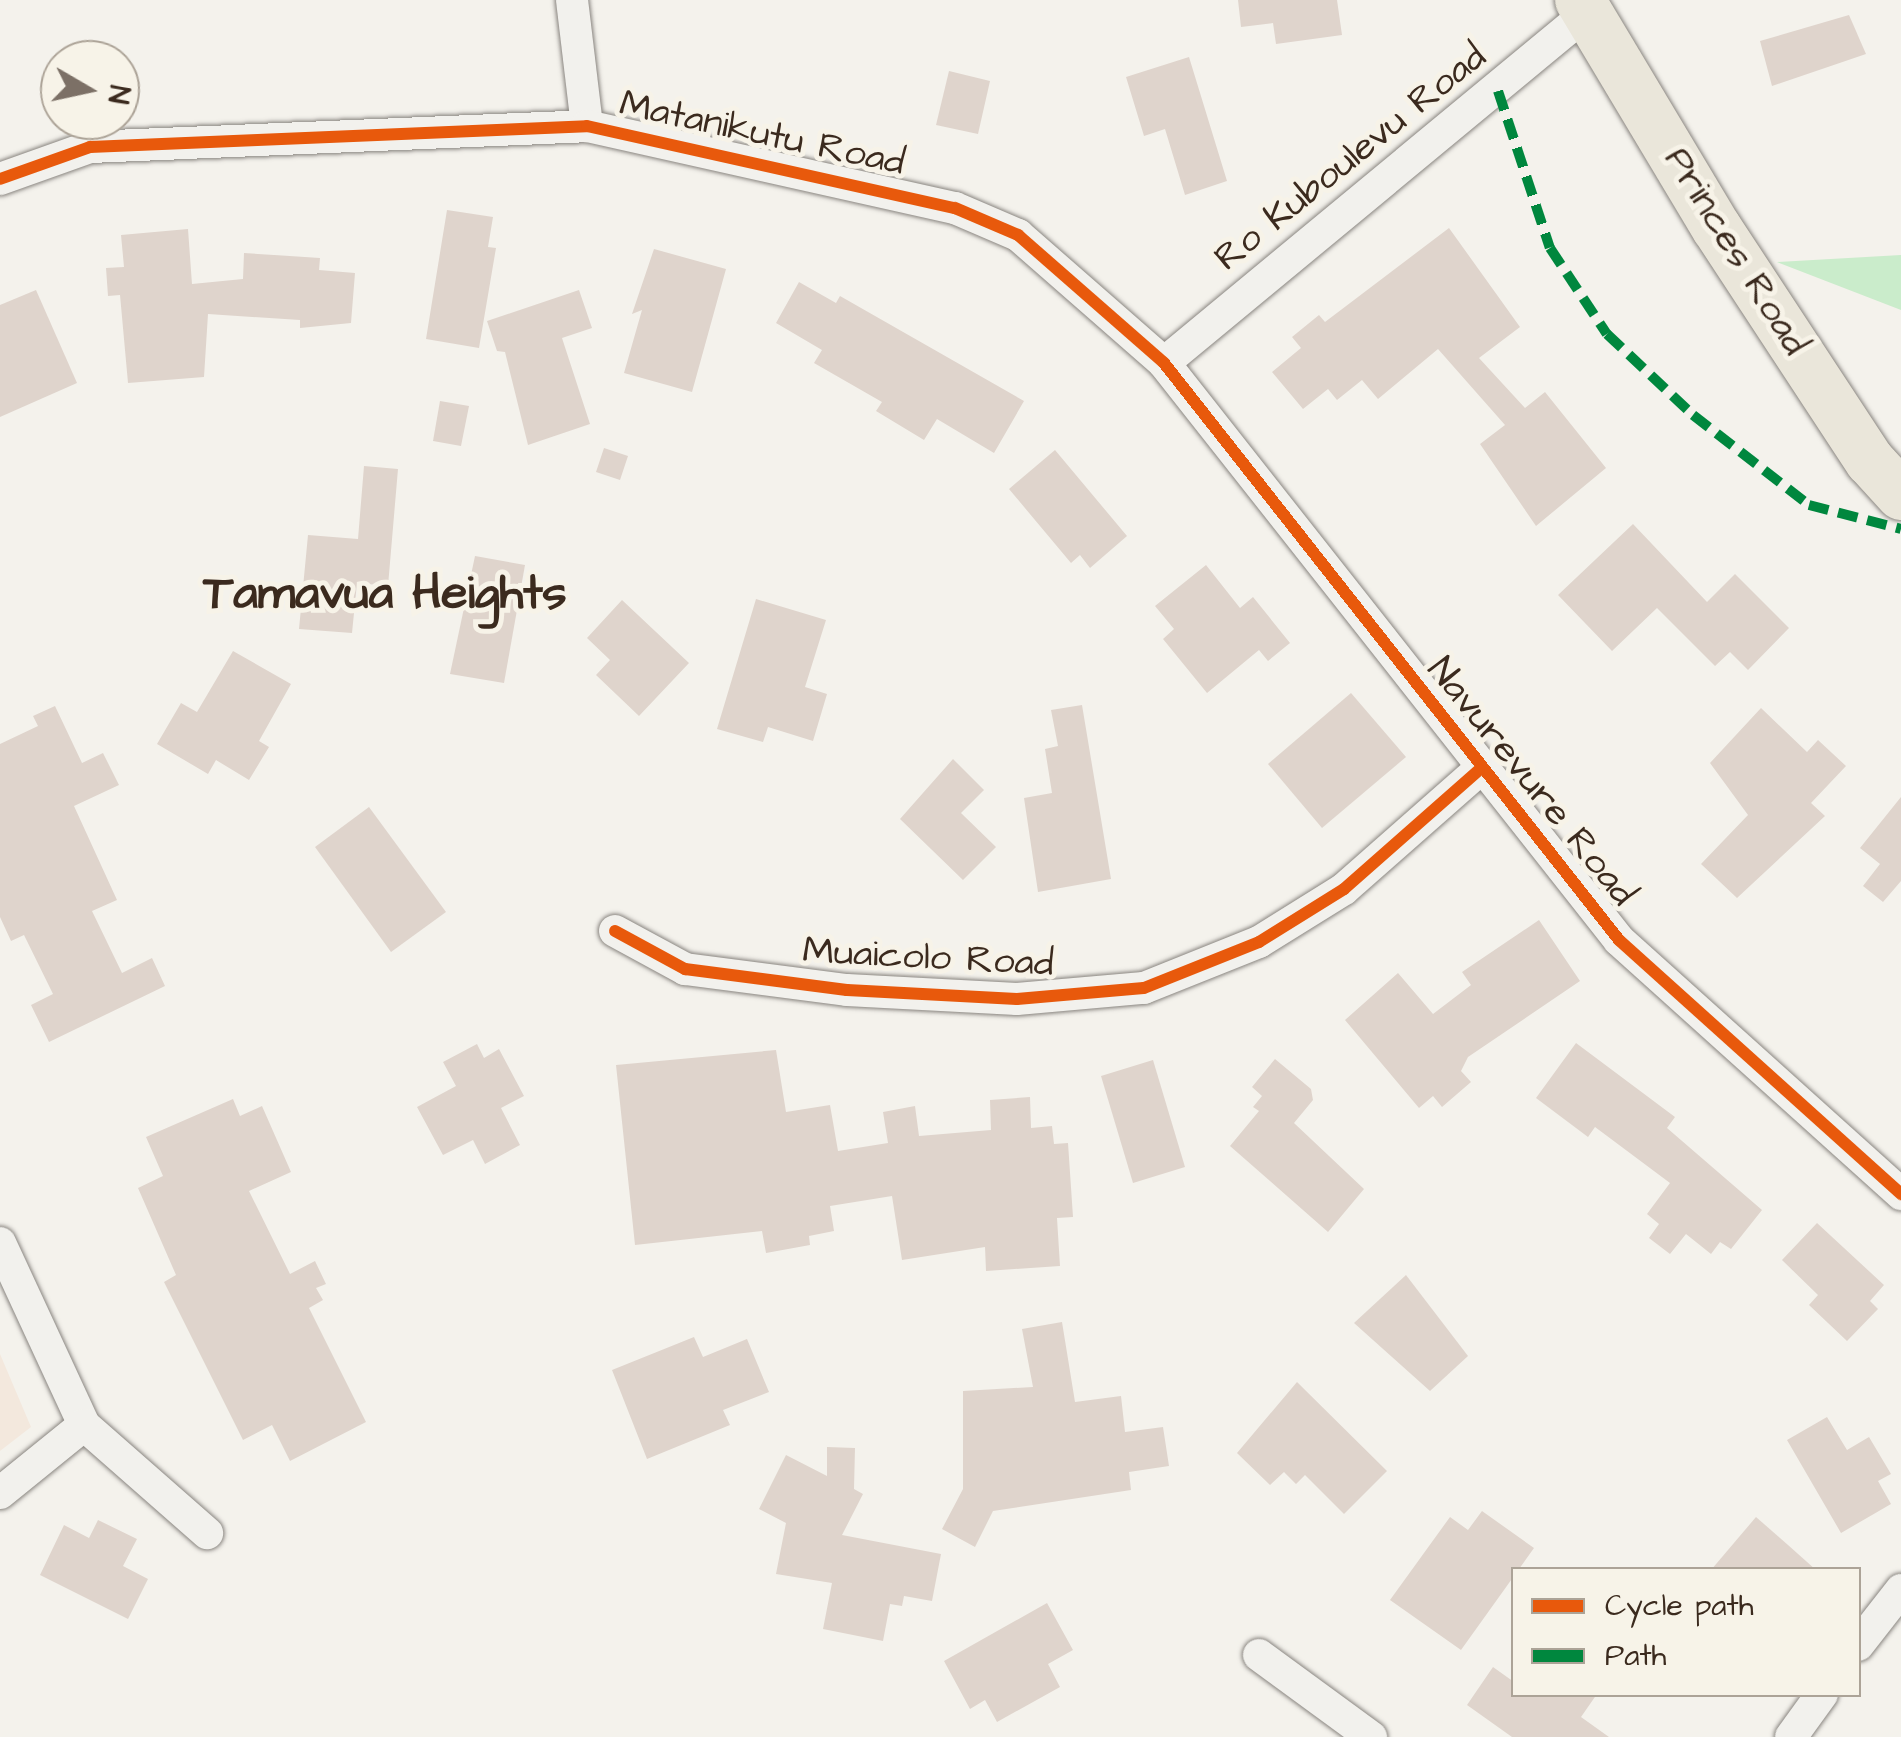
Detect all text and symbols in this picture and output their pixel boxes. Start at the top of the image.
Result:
street label: Ro Kuboulevu Road [1206,35,1496,281]
north arrow [40,40,140,140]
street label: Matanikutu Road [615,82,909,186]
text: N [98,83,139,106]
street label: Princes Road [1653,140,1817,364]
district label: Tamavua Heights [203,566,567,624]
street label: Navurevure Road [1417,648,1645,916]
street label: Muaicolo Road [801,929,1055,987]
legend [1511,1567,1861,1697]
text: Cycle path [1605,1585,1754,1627]
text: Path [1605,1635,1666,1677]

